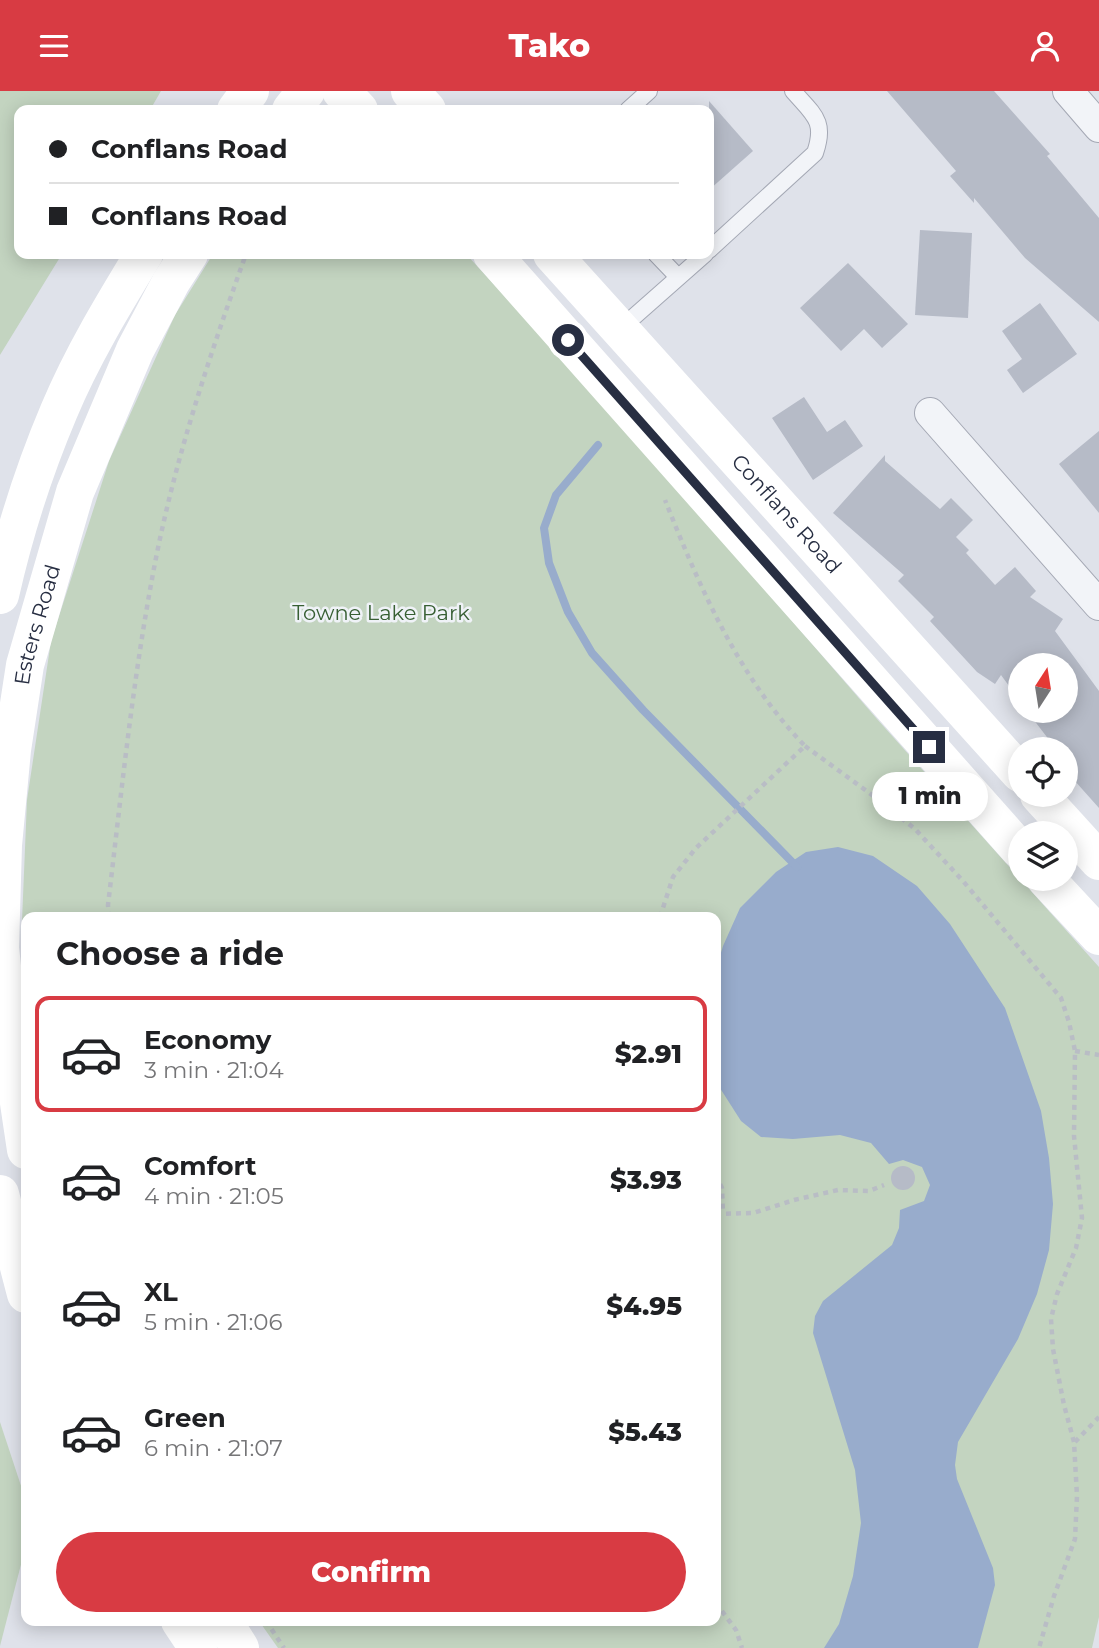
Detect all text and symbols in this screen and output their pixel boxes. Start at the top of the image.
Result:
text: Tako [509,26,590,65]
icon: menu [35,27,73,65]
icon: person [1026,27,1064,65]
text: Conflans Road [91,133,287,165]
text: Conflans Road [91,200,287,232]
route start [552,324,584,356]
street label: Conflans Road [727,449,847,578]
street label: Esters Road [9,562,65,687]
park label: Towne Lake Park [292,600,470,625]
north arrow [1008,653,1078,723]
map controls [1008,653,1078,891]
route end [913,731,945,763]
button: locate [1008,737,1078,807]
callout: 1 min [871,771,987,821]
text: 1 min [898,782,962,810]
button: layers [1008,821,1078,891]
text: Choose a ride [56,934,284,973]
icon: car [60,1023,123,1086]
text: Economy [144,1024,271,1056]
text: $2.91 [615,1038,682,1070]
text: 3 min · 21:04 [144,1056,284,1084]
icon: car [60,1149,123,1212]
text: Comfort [144,1150,256,1182]
text: $3.93 [610,1164,682,1196]
text: 4 min · 21:05 [144,1182,284,1210]
icon: car [60,1275,123,1338]
text: XL [144,1276,178,1308]
text: $4.95 [606,1290,682,1322]
text: 5 min · 21:06 [144,1308,283,1336]
icon: car [60,1401,123,1464]
text: Green [144,1402,226,1434]
text: $5.43 [608,1416,682,1448]
text: 6 min · 21:07 [144,1434,283,1462]
button: Confirm [56,1532,686,1612]

